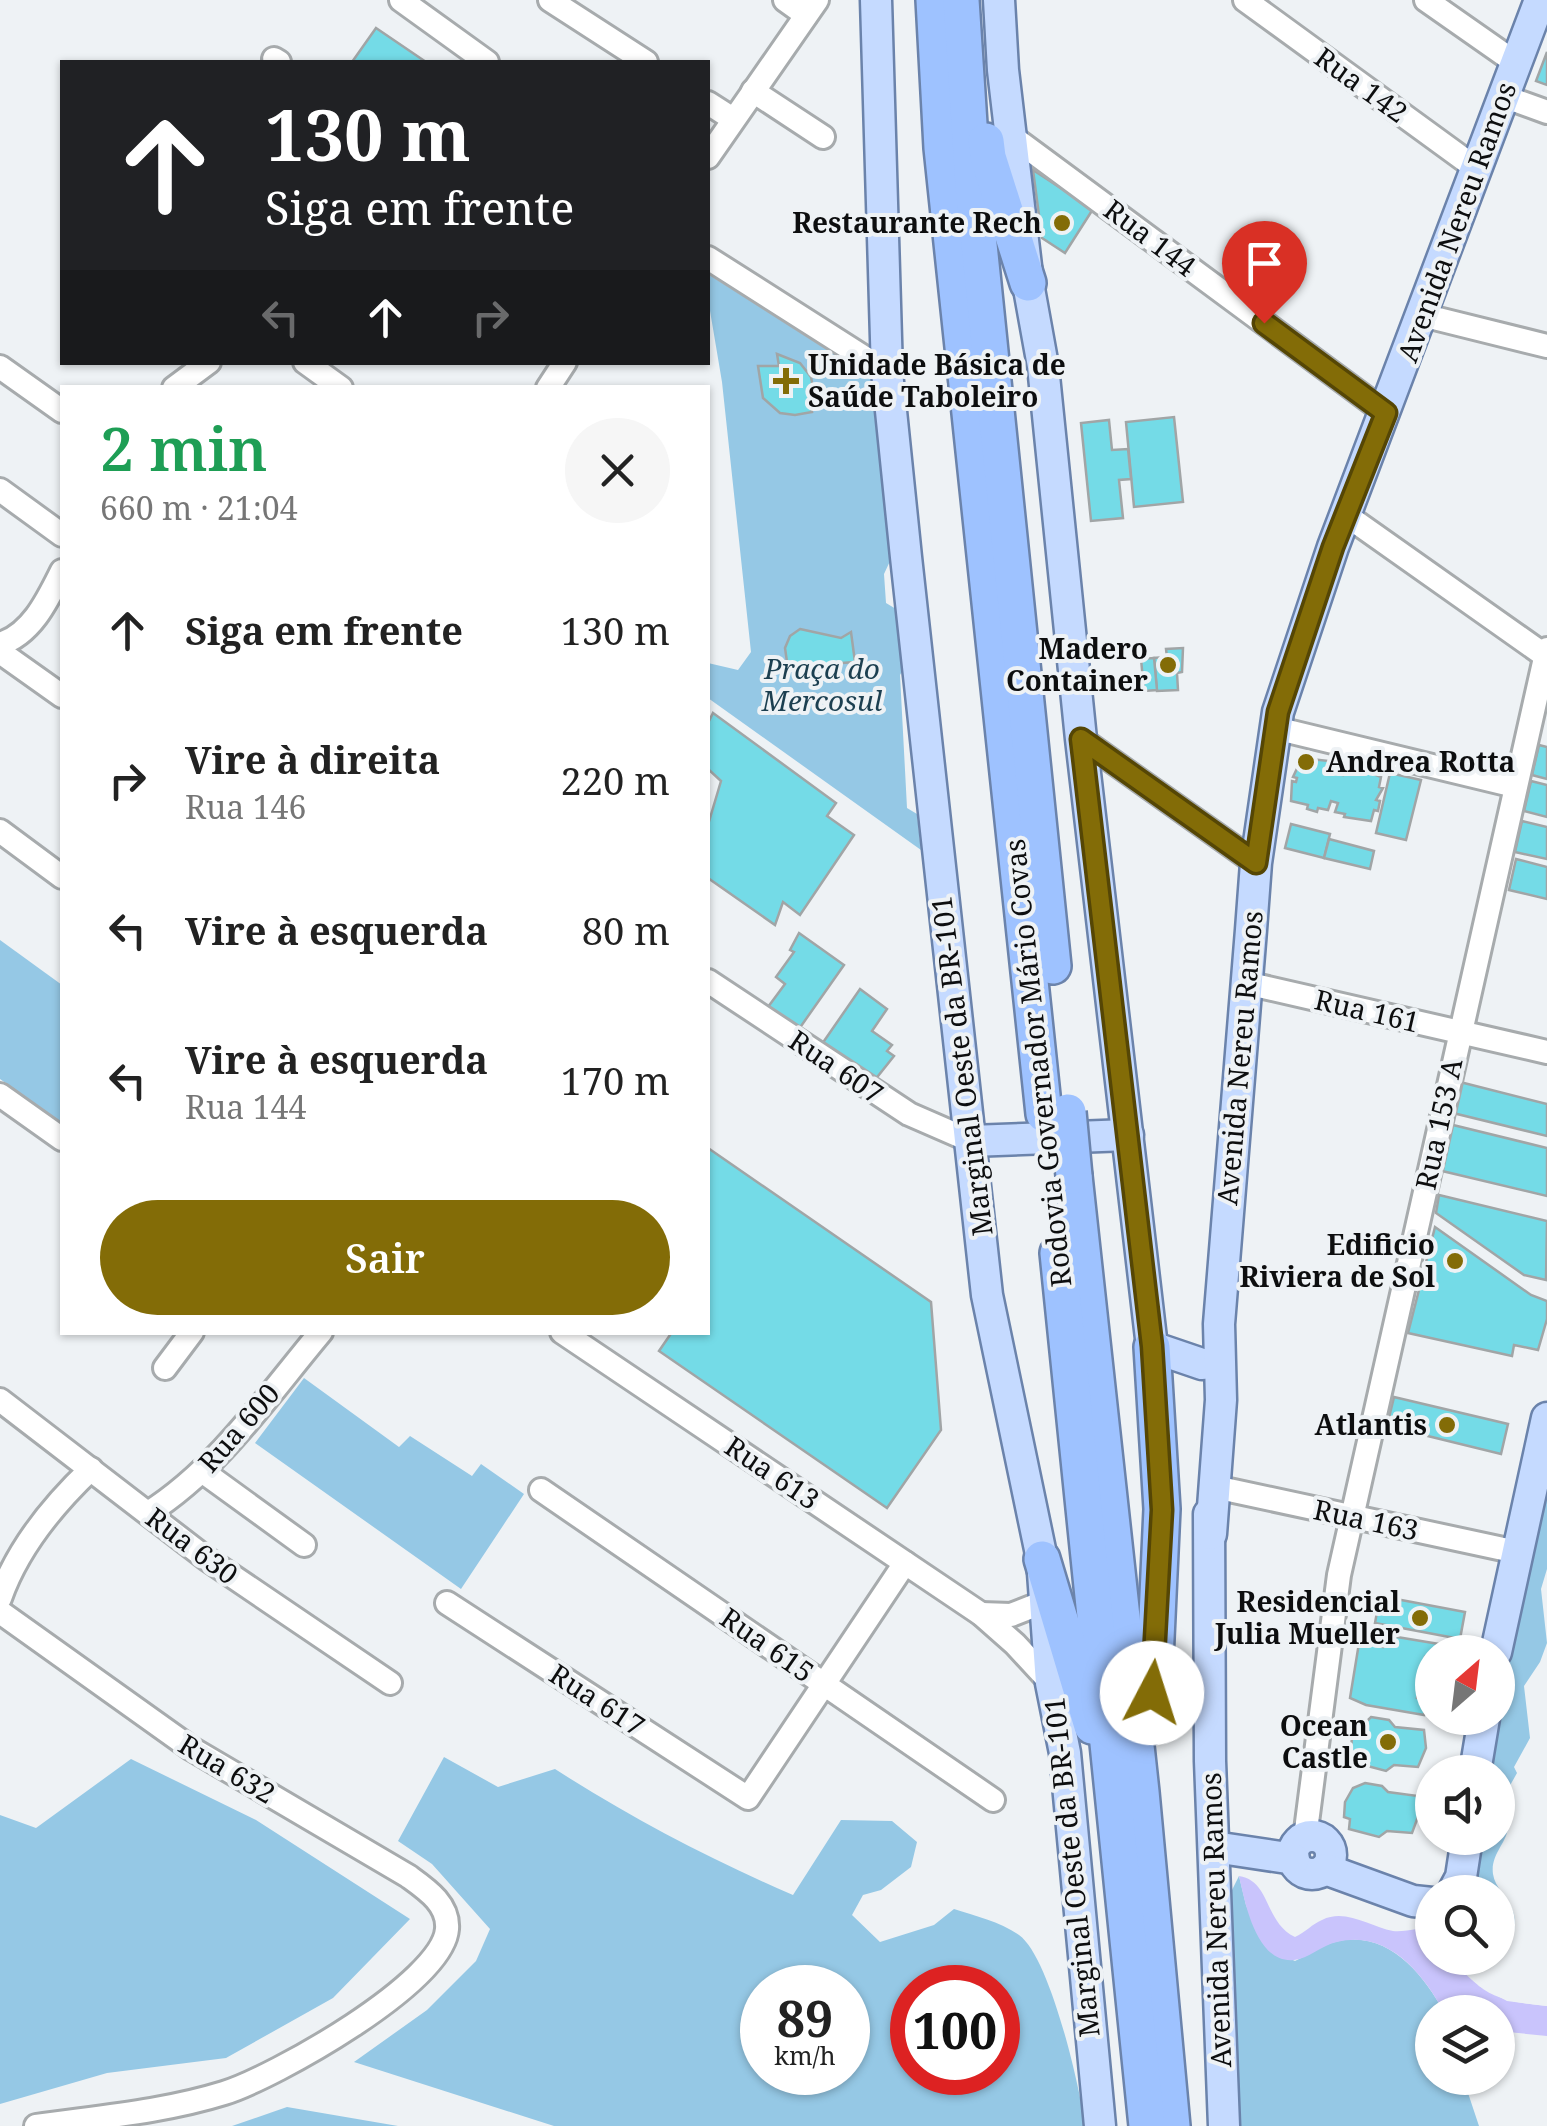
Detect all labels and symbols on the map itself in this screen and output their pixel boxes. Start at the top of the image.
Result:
street label: Rua 142 [1307,38,1416,131]
street label: Avenida Nereu Ramos [1388,76,1524,367]
street label: Rua 144 [1097,190,1205,285]
place label: Restaurante Rech [792,203,1042,241]
marker: Restaurante Rech [1051,212,1073,234]
pin [1222,221,1307,324]
place label: Unidade Básica de Saúde Taboleiro [808,345,1066,415]
marker: Unidade Básica de Saúde Taboleiro [773,368,799,394]
place label: Madero Container [1006,629,1148,699]
park label: Praça do Mercosul [761,649,883,719]
marker: Madero Container [1157,654,1179,676]
place label: Andrea Rotta [1326,742,1515,780]
marker: Andrea Rotta [1295,751,1317,773]
street label: Rodovia Governador Mário Covas [995,837,1079,1289]
street label: Marginal Oeste da BR-101 [921,894,1001,1238]
street label: Avenida Nereu Ramos [1207,909,1271,1207]
street label: Rua 161 [1311,980,1423,1040]
street label: Rua 607 [782,1021,891,1112]
street label: Rua 153 A [1406,1054,1471,1193]
place label: Edificio Riviera de Sol [1239,1225,1435,1295]
marker: Edificio Riviera de Sol [1444,1250,1466,1272]
street label: Rua 600 [189,1375,287,1480]
place label: Atlantis [1315,1405,1427,1443]
marker: Atlantis [1436,1414,1458,1436]
street label: Rua 613 [718,1427,827,1518]
street label: Rua 163 [1310,1489,1422,1549]
street label: Rua 630 [139,1498,246,1592]
place label: Residencial Julia Mueller [1214,1582,1400,1652]
street label: Rua 615 [713,1598,822,1690]
marker: Residencial Julia Mueller [1409,1607,1431,1629]
north arrow [1415,1635,1515,1735]
position arrow [1100,1641,1204,1745]
street label: Rua 617 [543,1654,652,1744]
street label: Marginal Oeste da BR-101 [1034,1695,1108,2039]
place label: Ocean Castle [1280,1706,1368,1776]
street label: Rua 632 [172,1725,283,1812]
marker: Ocean Castle [1377,1731,1399,1753]
street label: Avenida Nereu Ramos [1191,1772,1239,2068]
speed limit sign: 100 [890,1965,1020,2095]

